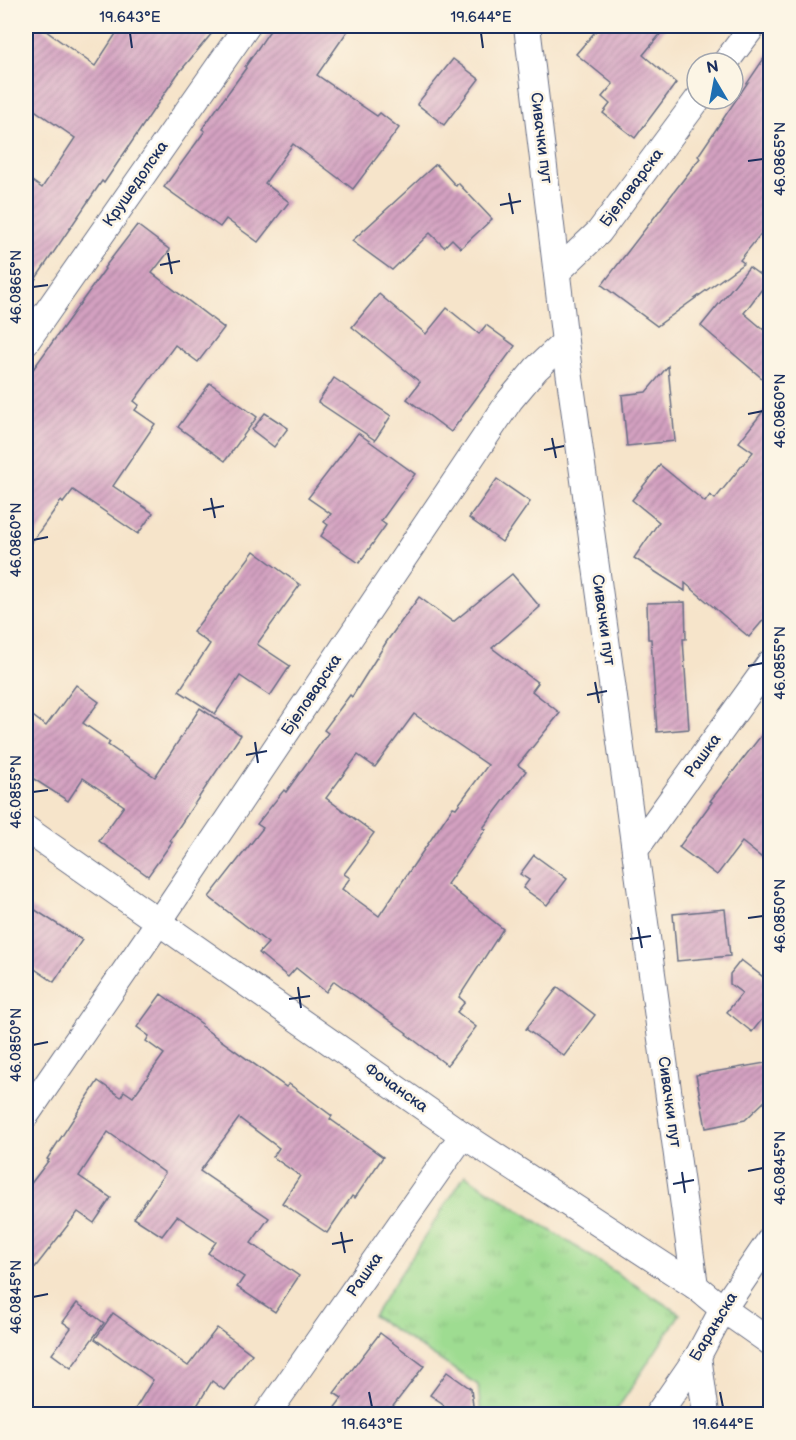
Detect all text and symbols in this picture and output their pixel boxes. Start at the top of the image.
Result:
text: 19.643°E [99,8,161,27]
text: 19.644°E [450,8,512,27]
north arrow [685,51,745,111]
text: N [705,57,720,78]
street label: Сивачки пут [526,91,556,185]
text: 46.0865°N [771,122,790,196]
street label: Крушедолска [99,137,173,231]
street label: Бјеловарска [596,145,668,231]
text: 46.0865°N [7,250,26,324]
text: 46.0860°N [771,374,790,449]
text: 46.0860°N [7,503,26,578]
street label: Сивачки пут [587,573,619,667]
text: 46.0855°N [771,626,790,700]
street label: Бјеловарска [278,650,346,739]
street label: Рашка [681,730,726,782]
text: 46.0855°N [7,755,26,829]
text: 46.0850°N [771,879,790,953]
text: 46.0850°N [7,1008,26,1082]
street label: Сивачки пут [653,1055,685,1149]
street label: Фочанска [361,1059,432,1117]
text: 46.0845°N [771,1131,790,1205]
street label: Рашка [343,1249,387,1301]
text: 46.0845°N [7,1260,26,1334]
street label: Барањска [686,1289,742,1365]
text: 19.643°E [341,1415,403,1434]
text: 19.644°E [692,1415,754,1434]

